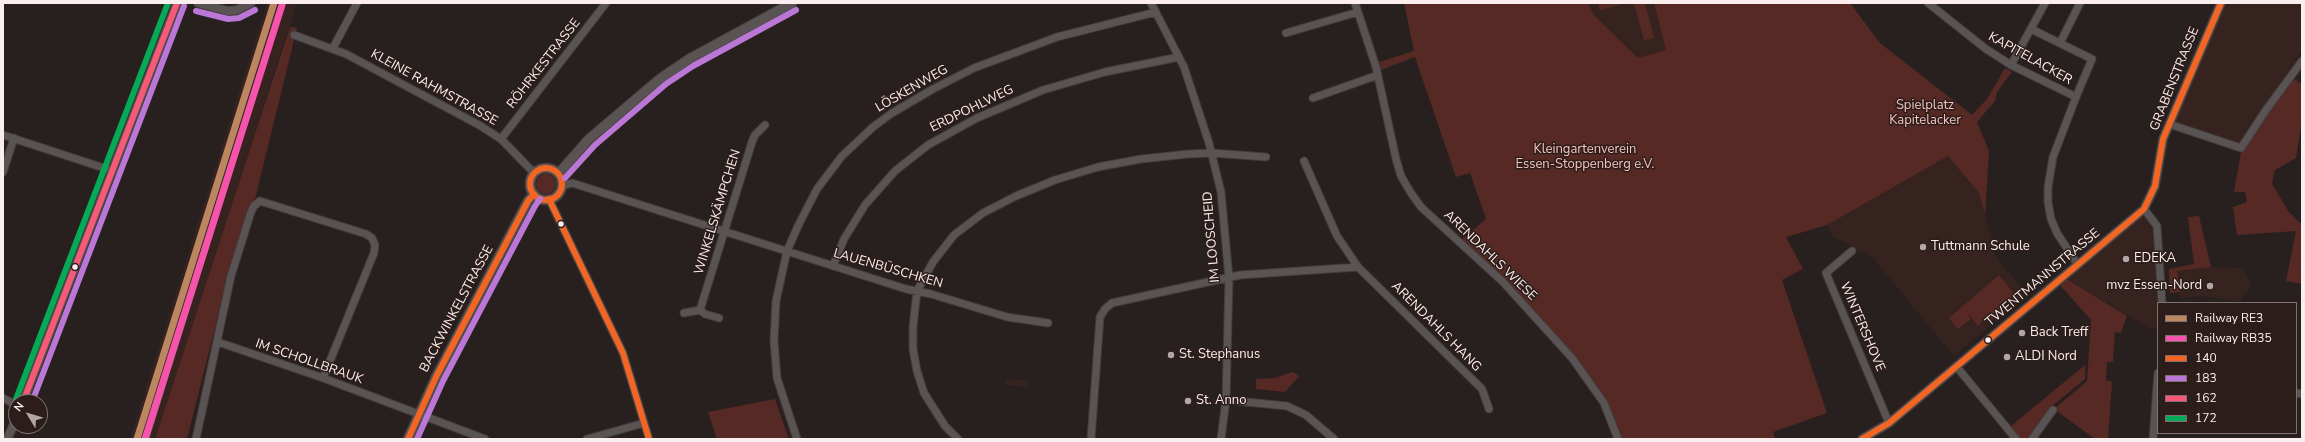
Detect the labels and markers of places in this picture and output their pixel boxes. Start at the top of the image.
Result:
unlabelled marker [556,219,566,229]
place label: Tuttmann Schule [1931,239,2030,255]
marker: Tuttmann Schule [1918,242,1928,252]
place label: EDEKA [2134,251,2176,267]
marker: EDEKA [2121,254,2131,264]
unlabelled marker [70,262,80,272]
place label: mvz Essen-Nord [2106,278,2202,294]
marker: mvz Essen-Nord [2205,281,2215,291]
place label: Back Treff [2030,325,2088,341]
marker: Back Treff [2017,328,2027,338]
unlabelled marker [1983,335,1993,345]
place label: St. Stephanus [1179,347,1260,363]
place label: ALDI Nord [2015,349,2077,365]
marker: St. Stephanus [1166,350,1176,360]
marker: ALDI Nord [2002,352,2012,362]
place label: St. Anno [1196,393,1246,409]
marker: St. Anno [1183,396,1193,406]

